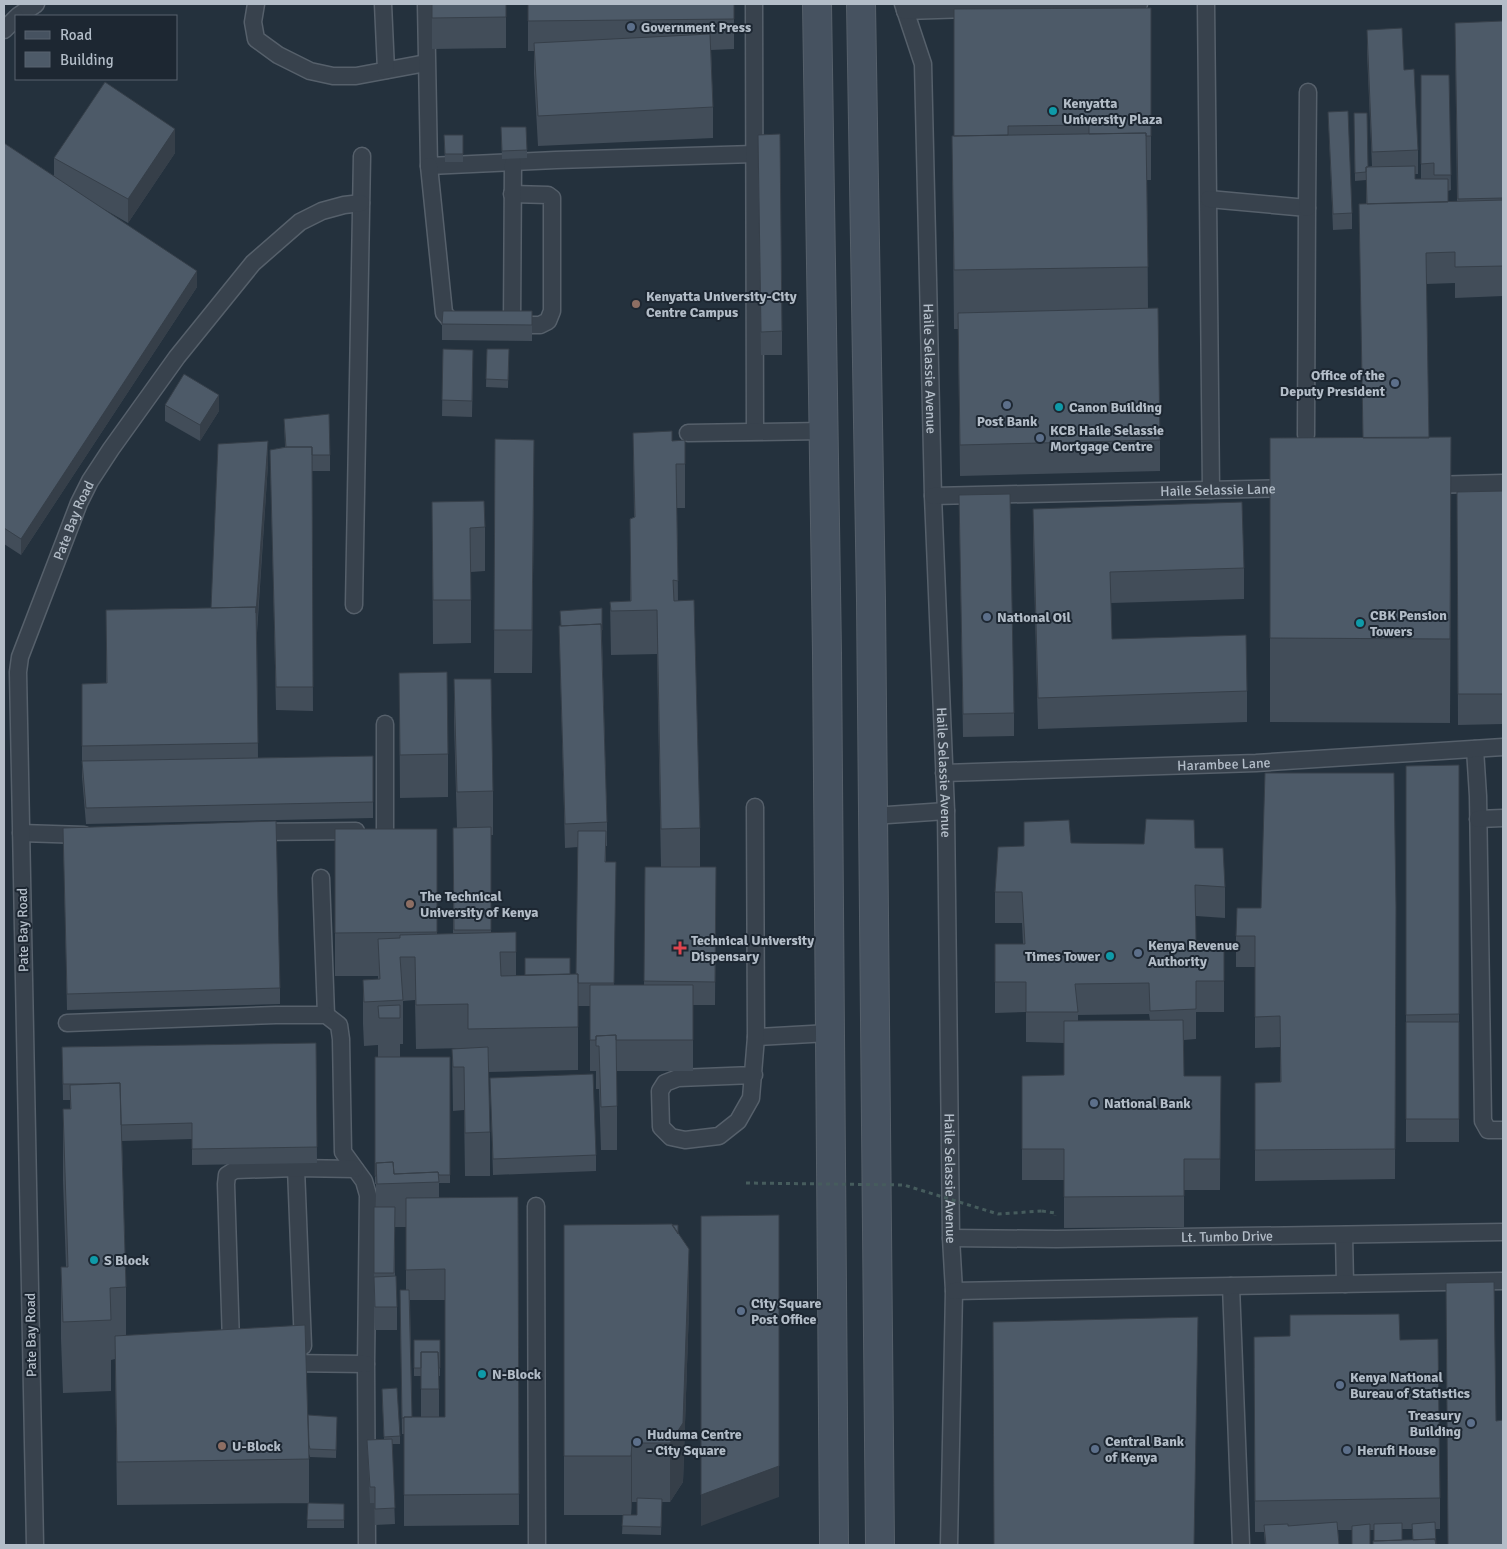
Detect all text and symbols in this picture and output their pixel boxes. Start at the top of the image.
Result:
legend [15,15,178,80]
place label: Government Press [641,19,751,36]
marker: Government Press [625,21,637,33]
text: Road [60,26,92,44]
text: Building [60,51,114,69]
place label: Kenyatta University Plaza [1063,95,1162,128]
marker: Kenyatta University Plaza [1047,105,1059,117]
place label: Kenyatta University-City Centre Campus [646,288,797,321]
marker: Kenyatta University-City Centre Campus [630,298,642,310]
street label: Haile Selassie Avenue [920,303,940,434]
place label: Office of the Deputy President [1280,367,1386,400]
marker: Office of the Deputy President [1389,377,1401,389]
marker: Post Bank [1001,399,1013,411]
place label: Canon Building [1069,399,1163,416]
marker: Canon Building [1053,401,1065,413]
place label: Post Bank [977,413,1038,430]
place label: KCB Haile Selassie Mortgage Centre [1050,422,1164,455]
marker: KCB Haile Selassie Mortgage Centre [1034,432,1046,444]
street label: Pate Bay Road [49,478,97,563]
street label: Haile Selassie Lane [1160,480,1276,499]
place label: CBK Pension Towers [1370,607,1447,640]
place label: National Oil [997,609,1071,626]
marker: National Oil [981,611,993,623]
marker: CBK Pension Towers [1354,617,1366,629]
street label: Haile Selassie Avenue [933,707,955,838]
street label: Harambee Lane [1177,754,1271,774]
street label: Pate Bay Road [14,888,32,972]
place label: The Technical University of Kenya [420,888,538,921]
marker: The Technical University of Kenya [404,898,416,910]
place label: Technical University Dispensary [691,932,814,965]
place label: Kenya Revenue Authority [1148,937,1239,970]
marker: Technical University Dispensary [673,941,687,955]
marker: Kenya Revenue Authority [1132,947,1144,959]
place label: Times Tower [1025,948,1100,965]
marker: Times Tower [1104,950,1116,962]
place label: National Bank [1104,1095,1191,1112]
marker: National Bank [1088,1097,1100,1109]
street label: Haile Selassie Avenue [941,1113,960,1244]
street label: Lt. Tumbo Drive [1181,1227,1273,1246]
place label: S Block [104,1252,150,1269]
marker: S Block [88,1254,100,1266]
street label: Pate Bay Road [22,1293,40,1377]
place label: City Square Post Office [751,1295,822,1328]
marker: City Square Post Office [735,1305,747,1317]
place label: N-Block [492,1366,542,1383]
marker: N-Block [476,1368,488,1380]
place label: Kenya National Bureau of Statistics [1350,1369,1470,1402]
marker: Kenya National Bureau of Statistics [1334,1379,1346,1391]
place label: Treasury Building [1408,1407,1461,1440]
marker: Treasury Building [1465,1417,1477,1429]
place label: Huduma Centre - City Square [647,1426,742,1459]
place label: Central Bank of Kenya [1105,1433,1185,1466]
marker: Huduma Centre - City Square [631,1436,643,1448]
place label: U-Block [232,1438,281,1455]
marker: U-Block [216,1440,228,1452]
place label: Herufi House [1357,1442,1436,1459]
marker: Central Bank of Kenya [1089,1443,1101,1455]
marker: Herufi House [1341,1444,1353,1456]

